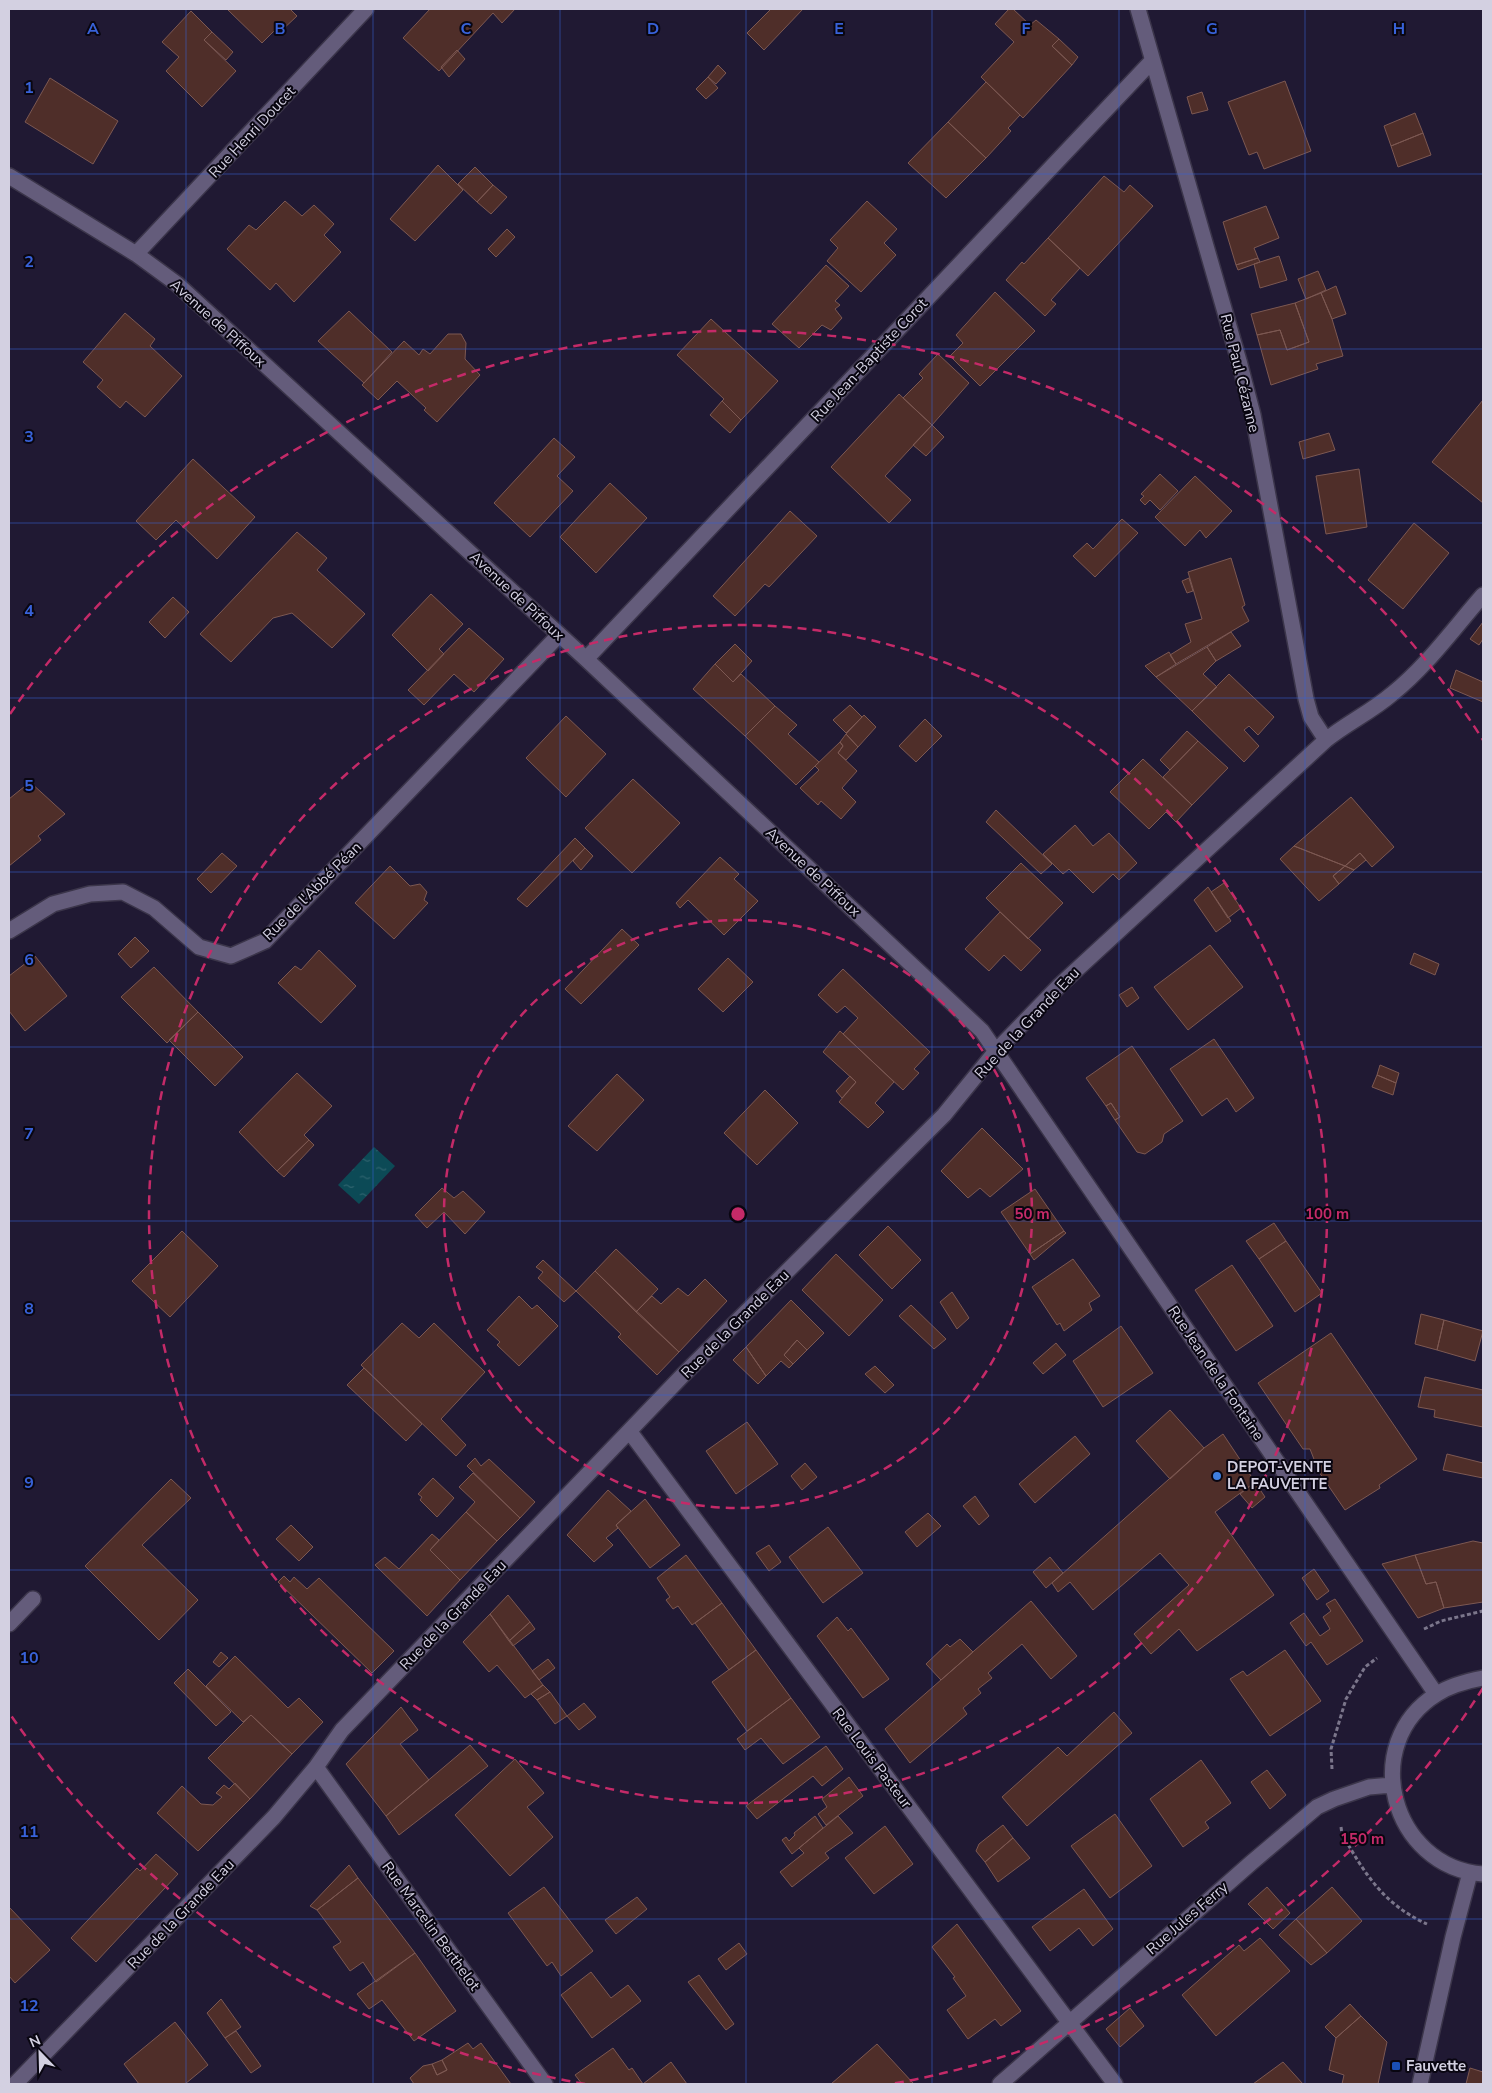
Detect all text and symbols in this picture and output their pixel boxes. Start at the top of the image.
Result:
text: A [87,18,99,40]
text: B [274,18,286,40]
text: C [461,18,472,40]
text: D [647,18,659,40]
text: E [834,18,844,40]
text: F [1022,18,1031,40]
text: G [1206,18,1218,40]
text: H [1393,18,1405,40]
text: 1 [24,77,34,99]
street label: Rue Henri Doucet [204,81,300,182]
text: 2 [24,251,34,273]
street label: Avenue de Piffoux [166,275,270,372]
street label: Rue Jean-Baptiste Corot [806,293,932,426]
street label: Rue Paul Cézanne [1216,312,1264,434]
text: 3 [24,426,34,448]
street label: Avenue de Piffoux [465,547,569,645]
text: 4 [24,600,34,622]
text: 5 [24,775,34,797]
street label: Avenue de Piffoux [761,823,865,921]
street label: Rue de l'Abbé Péan [258,837,366,945]
text: 6 [24,949,34,971]
street label: Rue de la Grande Eau [970,963,1084,1083]
text: 7 [24,1123,34,1145]
text: 50 m [1014,1204,1050,1224]
text: 100 m [1305,1204,1349,1224]
centre of rings [729,1205,747,1223]
street label: Rue de la Grande Eau [677,1266,793,1382]
text: 8 [24,1298,34,1320]
street label: Rue Jean de la Fontaine [1163,1302,1269,1444]
place label: DEPOT-VENTE LA FAUVETTE [1227,1457,1332,1494]
marker: DEPOT-VENTE LA FAUVETTE [1211,1470,1223,1482]
text: 9 [24,1472,34,1494]
street label: Rue de la Grande Eau [395,1556,511,1674]
text: 10 [19,1647,39,1669]
street label: Rue Louis Pasteur [828,1704,917,1813]
text: 11 [19,1821,39,1843]
text: 150 m [1340,1829,1384,1849]
street label: Rue de la Grande Eau [123,1855,239,1973]
street label: Rue Marcelin Berthelot [377,1857,485,1995]
street label: Rue Jules Ferry [1142,1877,1232,1959]
text: 12 [19,1995,39,2017]
north arrow [15,2028,65,2078]
text: N [27,2031,44,2052]
place label: Fauvette [1406,2056,1466,2076]
marker: Fauvette [1390,2060,1402,2072]

